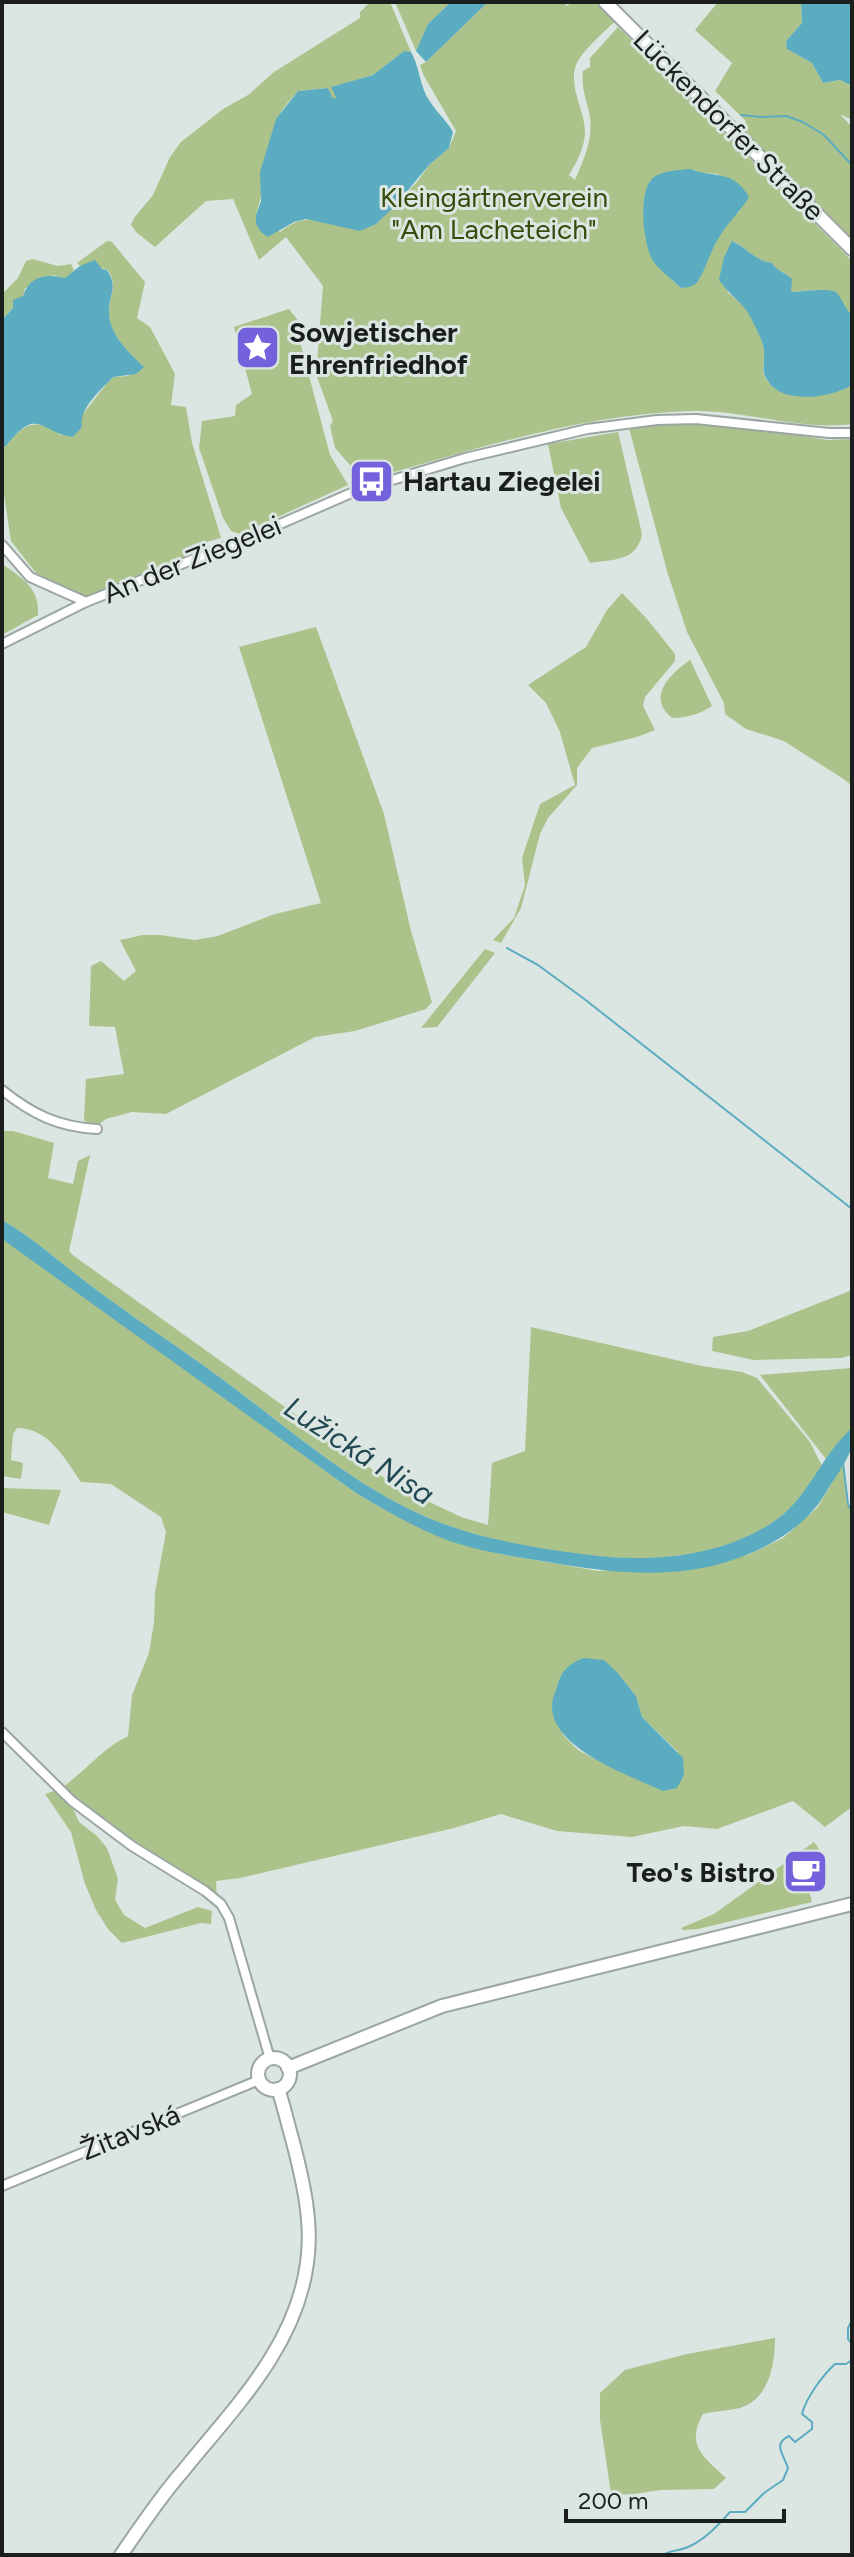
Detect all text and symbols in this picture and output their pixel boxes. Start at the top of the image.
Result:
street label: Lückendorfer Straße [626,22,832,228]
park label: Kleingärtnerverein "Am Lacheteich" [380,180,608,246]
place label: Sowjetischer Ehrenfriedhof [289,315,469,381]
place icon: Sowjetischer Ehrenfriedhof [234,324,282,372]
bus stop icon: Hartau Ziegelei [348,457,396,505]
place label: Hartau Ziegelei [403,464,601,498]
street label: An der Ziegelei [98,508,286,610]
water label: Lužická Nisa [277,1388,441,1513]
cafe icon: Teo's Bistro [782,1848,830,1896]
place label: Teo's Bistro [626,1855,775,1889]
street label: Žitavská [75,2097,185,2167]
scale bar [566,2473,784,2523]
text: 200 m [578,2486,649,2515]

